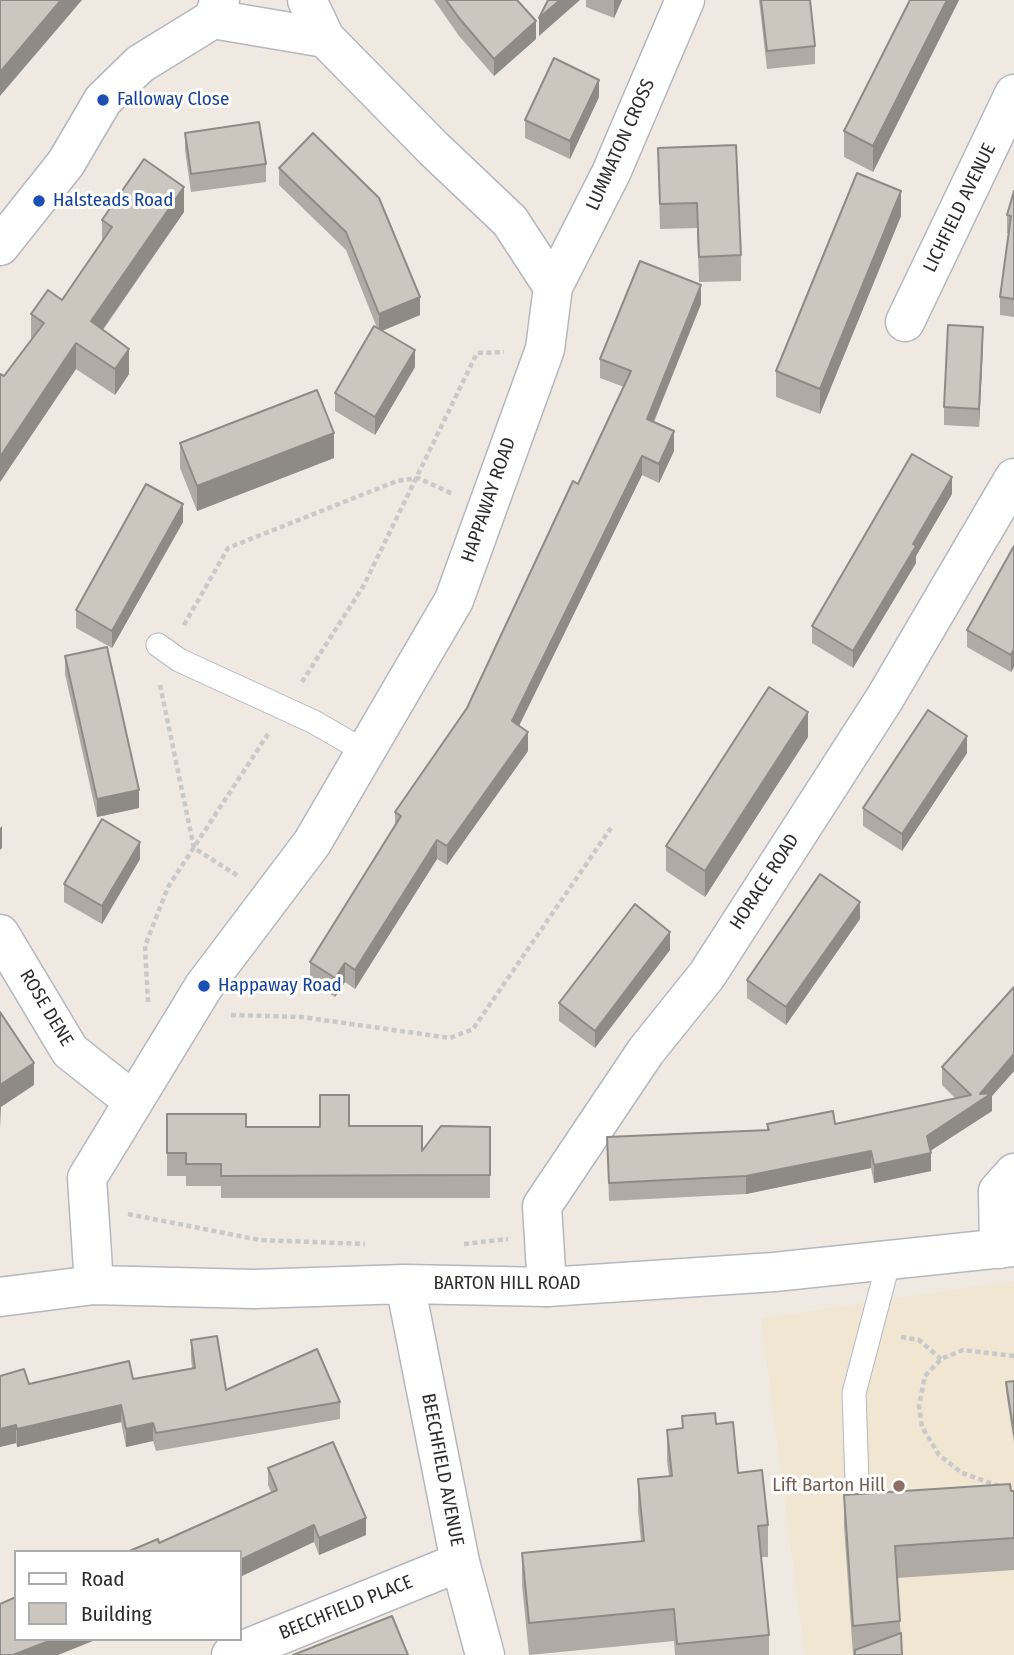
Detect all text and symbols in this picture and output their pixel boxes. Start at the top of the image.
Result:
street label: LUMMATON CROSS [582,76,660,214]
place label: Falloway Close [117,89,229,111]
marker: Falloway Close [95,92,111,108]
street label: LICHFIELD AVENUE [919,140,1001,276]
place label: Halsteads Road [53,190,173,212]
marker: Halsteads Road [31,193,47,209]
street label: HAPPAWAY ROAD [457,435,521,565]
street label: HORACE ROAD [726,830,804,934]
street label: ROSE DENE [14,966,78,1050]
place label: Happaway Road [218,975,342,997]
marker: Happaway Road [196,978,212,994]
street label: BARTON HILL ROAD [433,1273,581,1295]
street label: BEECHFIELD AVENUE [416,1392,468,1548]
place label: Lift Barton Hill [772,1475,885,1497]
marker: Lift Barton Hill [891,1478,907,1494]
legend [14,1550,242,1641]
text: Road [81,1566,125,1592]
street label: BEECHFIELD PLACE [276,1571,416,1645]
text: Building [81,1601,152,1627]

